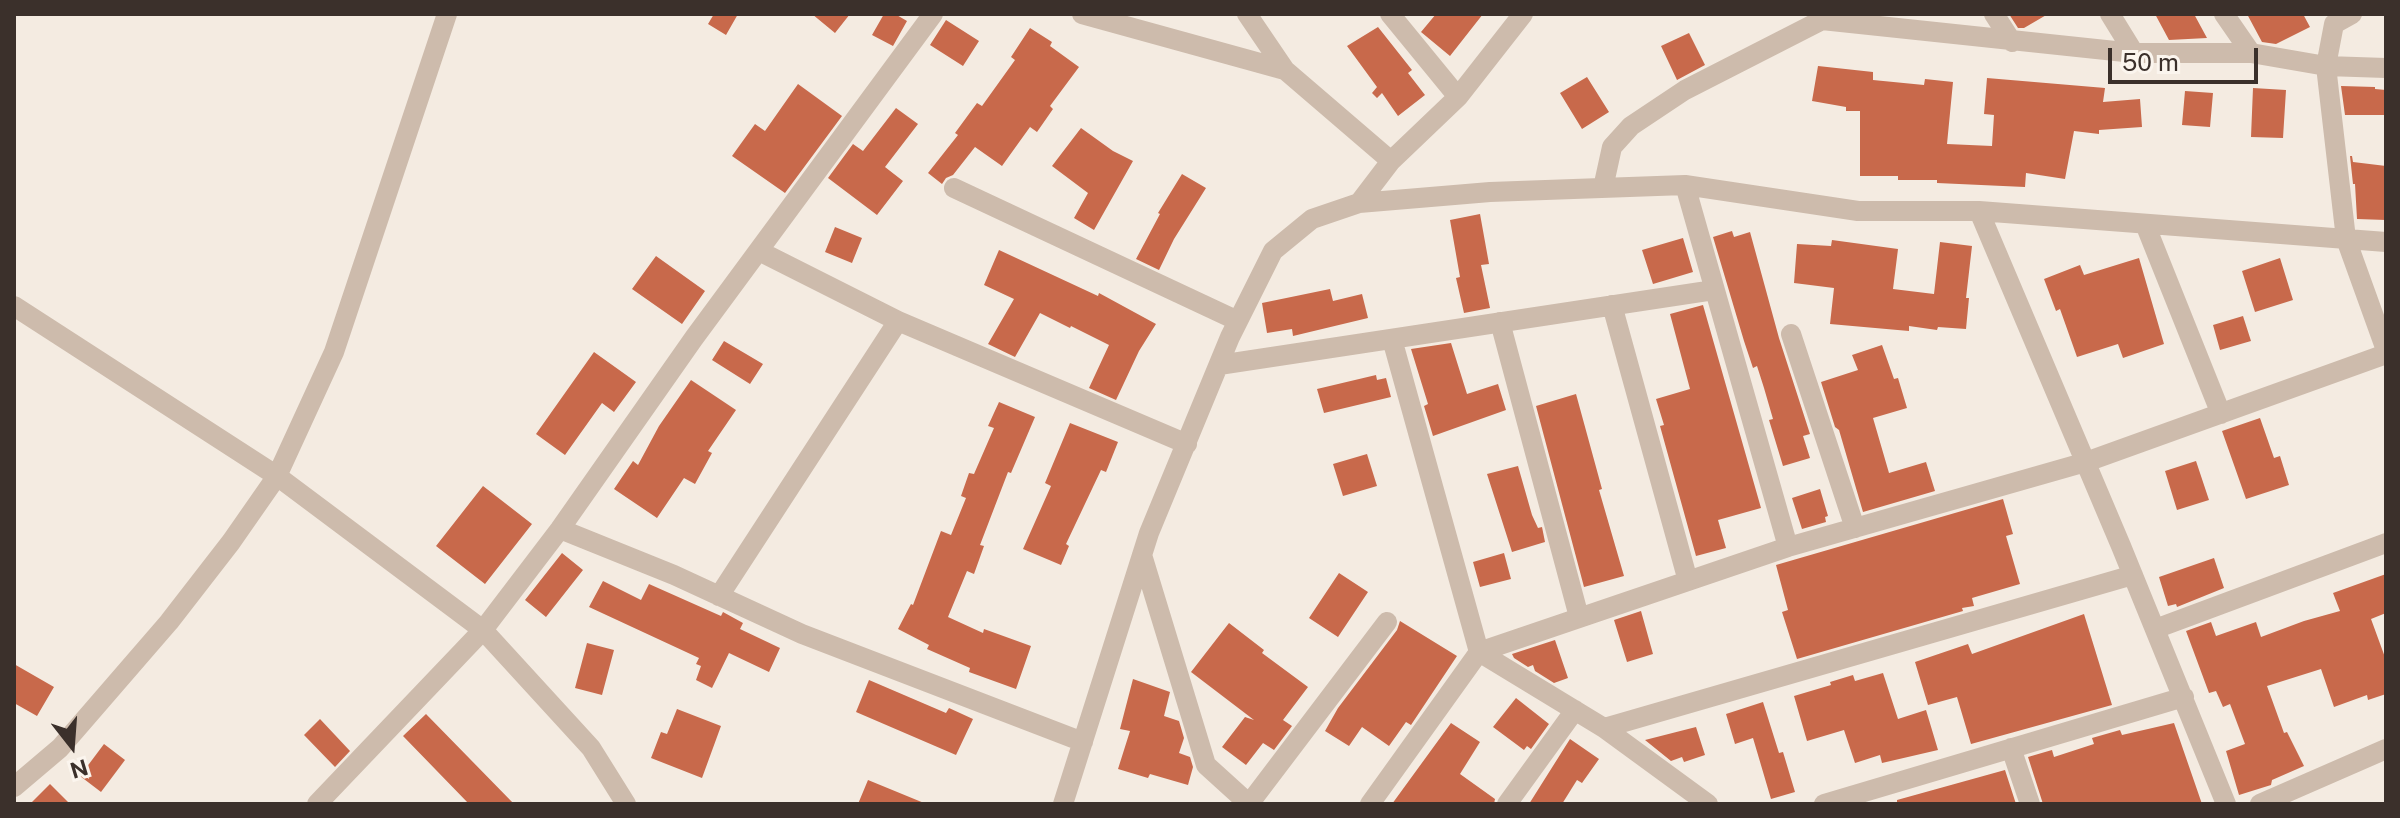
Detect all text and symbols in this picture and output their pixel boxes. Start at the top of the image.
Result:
scale bar [2112,32,2262,82]
text: 50 m [2122,48,2179,76]
north arrow [32,706,112,786]
text: N [67,754,91,784]

